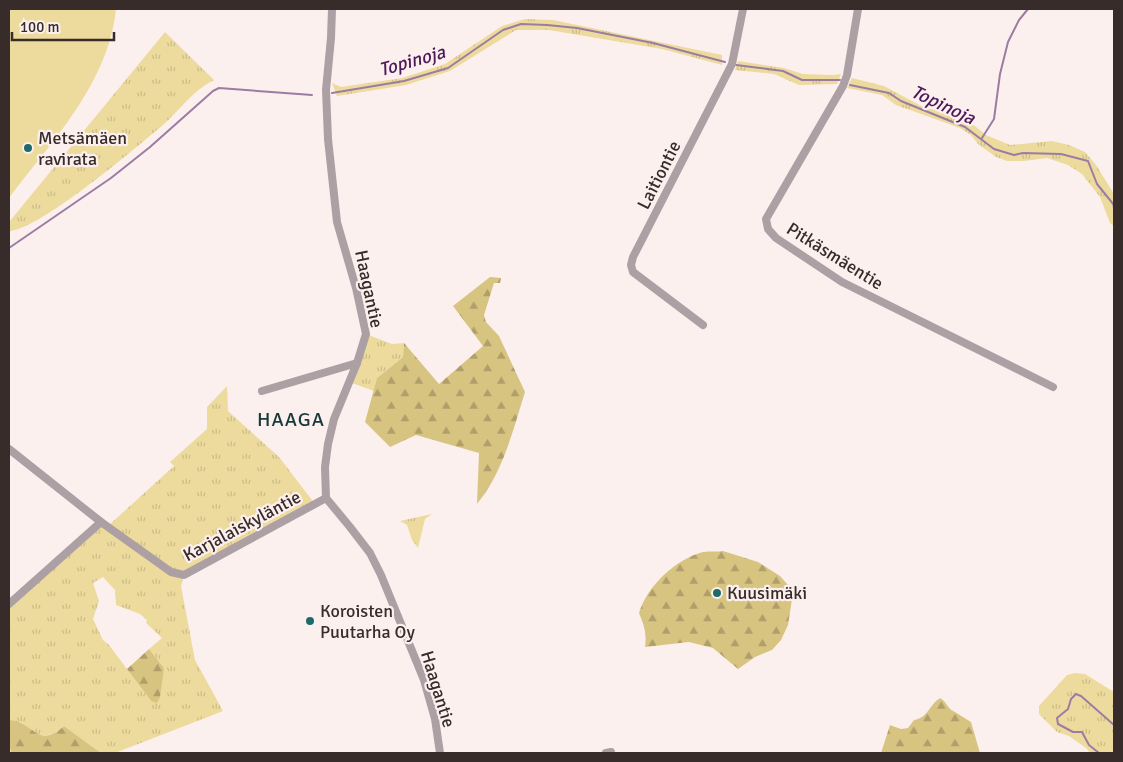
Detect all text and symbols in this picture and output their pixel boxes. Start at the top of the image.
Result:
scale bar [12,10,115,42]
text: 100 m [20,18,60,36]
water label: Topinoja [376,40,449,82]
water label: Topinoja [907,80,980,131]
place label: Metsämäen ravirata [38,127,127,170]
street label: Laitiontie [632,137,686,213]
marker: Metsämäen ravirata [22,142,34,154]
street label: Pitkäsmäentie [783,218,887,294]
street label: Haagantie [350,248,388,330]
district label: HAAGA [257,407,325,432]
street label: Karjalaiskyläntie [179,486,305,566]
place label: Kuusimäki [727,582,807,604]
marker: Kuusimäki [711,587,723,599]
place label: Koroisten Puutarha Oy [320,600,416,643]
marker: Koroisten Puutarha Oy [304,615,316,627]
street label: Haagantie [416,648,460,730]

